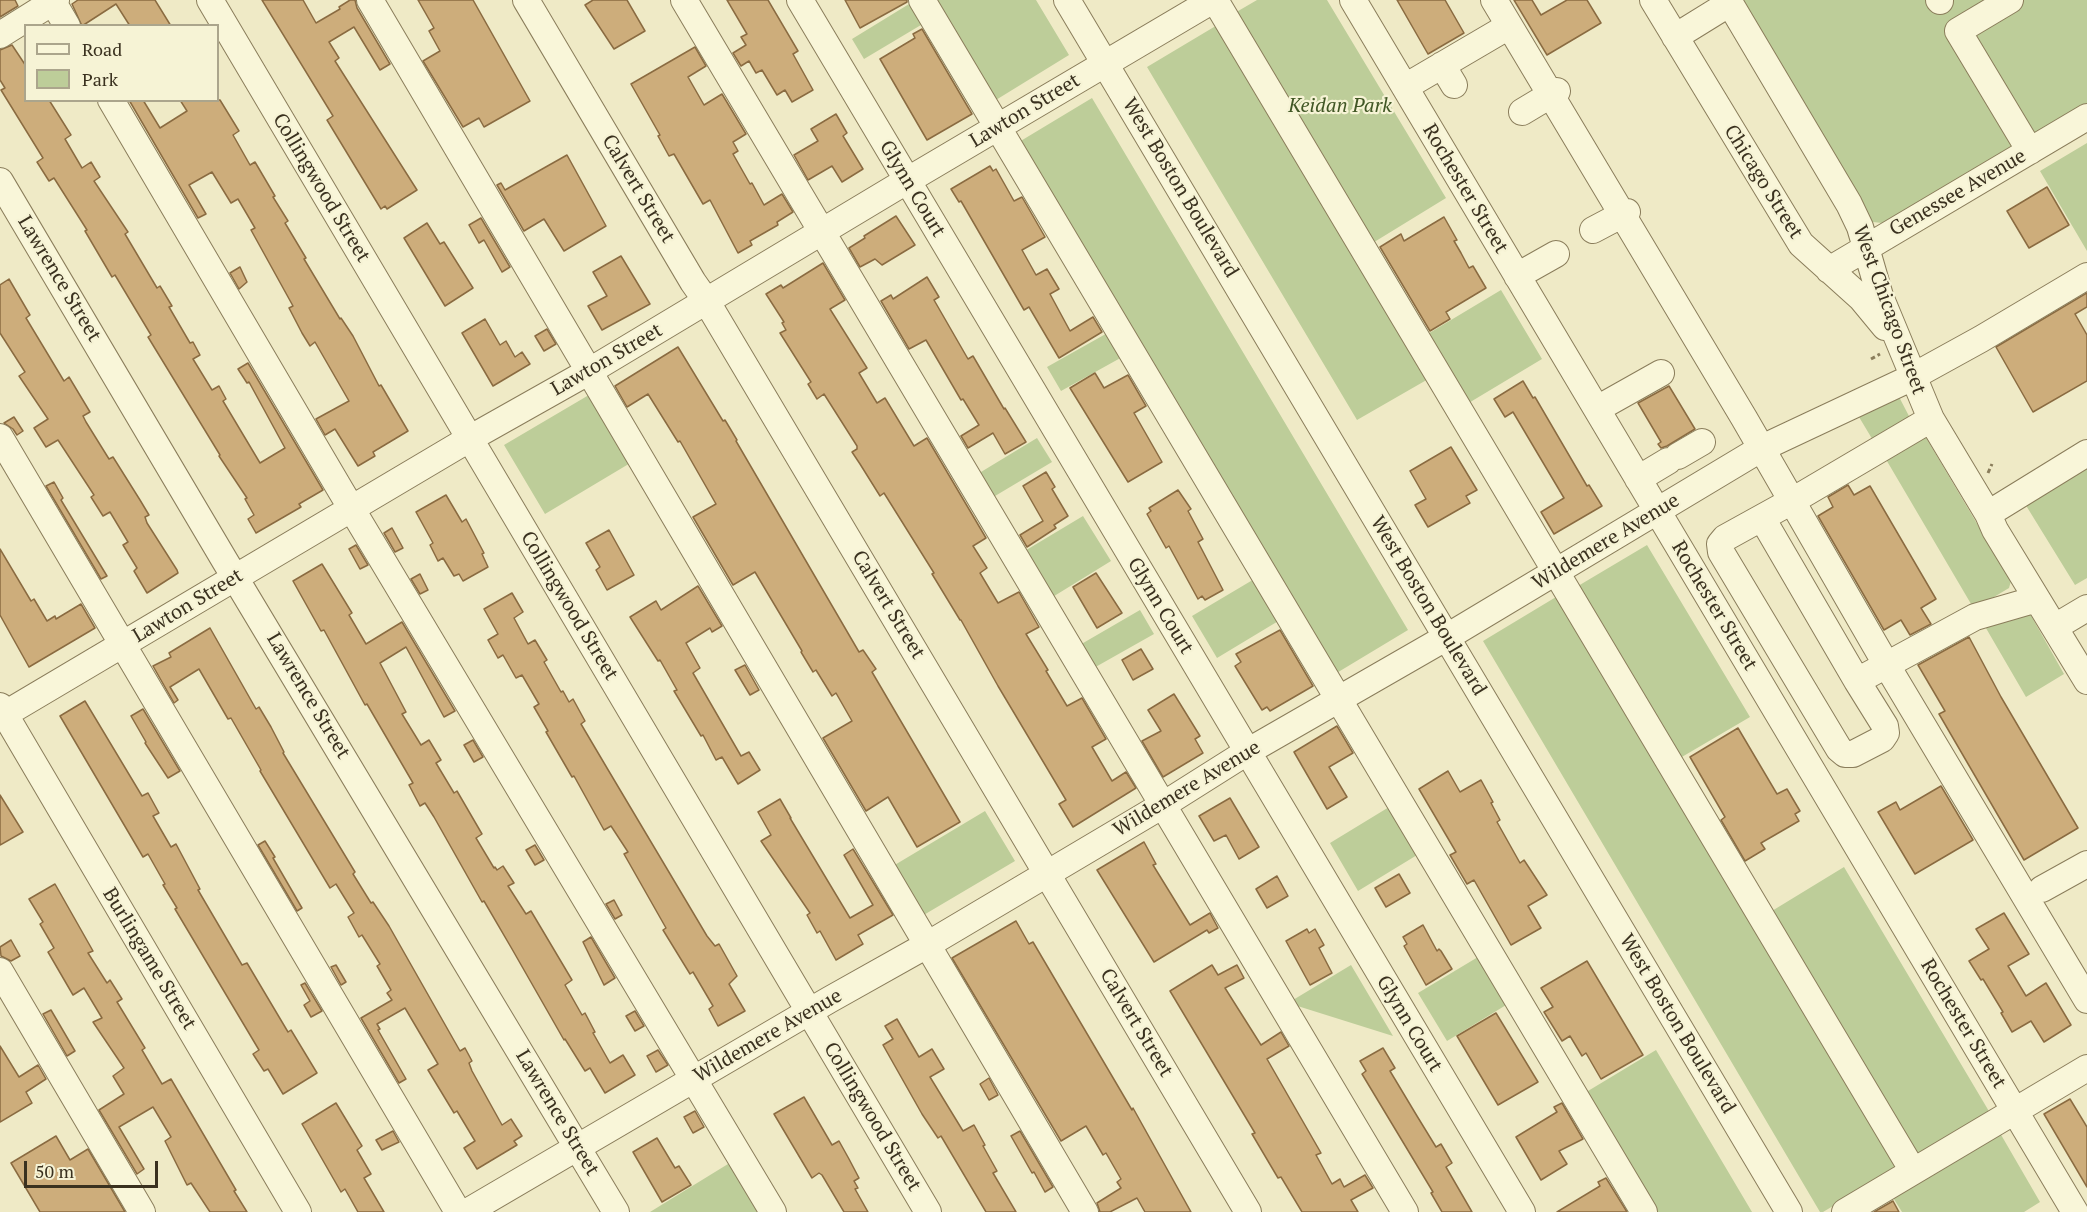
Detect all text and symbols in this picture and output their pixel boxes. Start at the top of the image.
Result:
legend [24,24,219,102]
text: Road [82,37,122,61]
text: Park [82,67,118,91]
street label: Lawton Street [966,69,1084,153]
street label: West Boston Boulevard [1117,94,1243,282]
park label: Keidan Park [1288,94,1392,118]
street label: Collingwood Street [267,109,375,267]
street label: Rochester Street [1417,120,1513,258]
street label: Chicago Street [1718,121,1808,243]
street label: Calvert Street [596,130,680,248]
street label: Glynn Court [874,136,950,242]
street label: Genessee Avenue [1886,144,2030,242]
street label: Lawrence Street [12,212,106,346]
street label: West Chicago Street [1847,222,1931,398]
street label: Lawton Street [547,319,667,401]
street label: Wildemere Avenue [1528,489,1684,595]
street label: West Boston Boulevard [1365,512,1491,700]
street label: Collingwood Street [515,527,623,685]
street label: Rochester Street [1666,537,1762,675]
street label: Calvert Street [846,546,930,664]
street label: Glynn Court [1122,553,1198,659]
street label: Lawton Street [129,564,247,648]
street label: Lawrence Street [261,629,355,763]
street label: Wildemere Avenue [1109,736,1265,842]
street label: Burlingame Street [97,884,201,1034]
street label: West Boston Boulevard [1614,930,1740,1118]
street label: Rochester Street [1915,955,2011,1093]
street label: Calvert Street [1094,964,1178,1082]
street label: Glynn Court [1371,971,1447,1077]
street label: Wildemere Avenue [690,984,846,1088]
street label: Collingwood Street [818,1038,926,1196]
street label: Lawrence Street [510,1046,604,1180]
scale bar [27,1149,160,1187]
text: 50 m [35,1159,74,1183]

